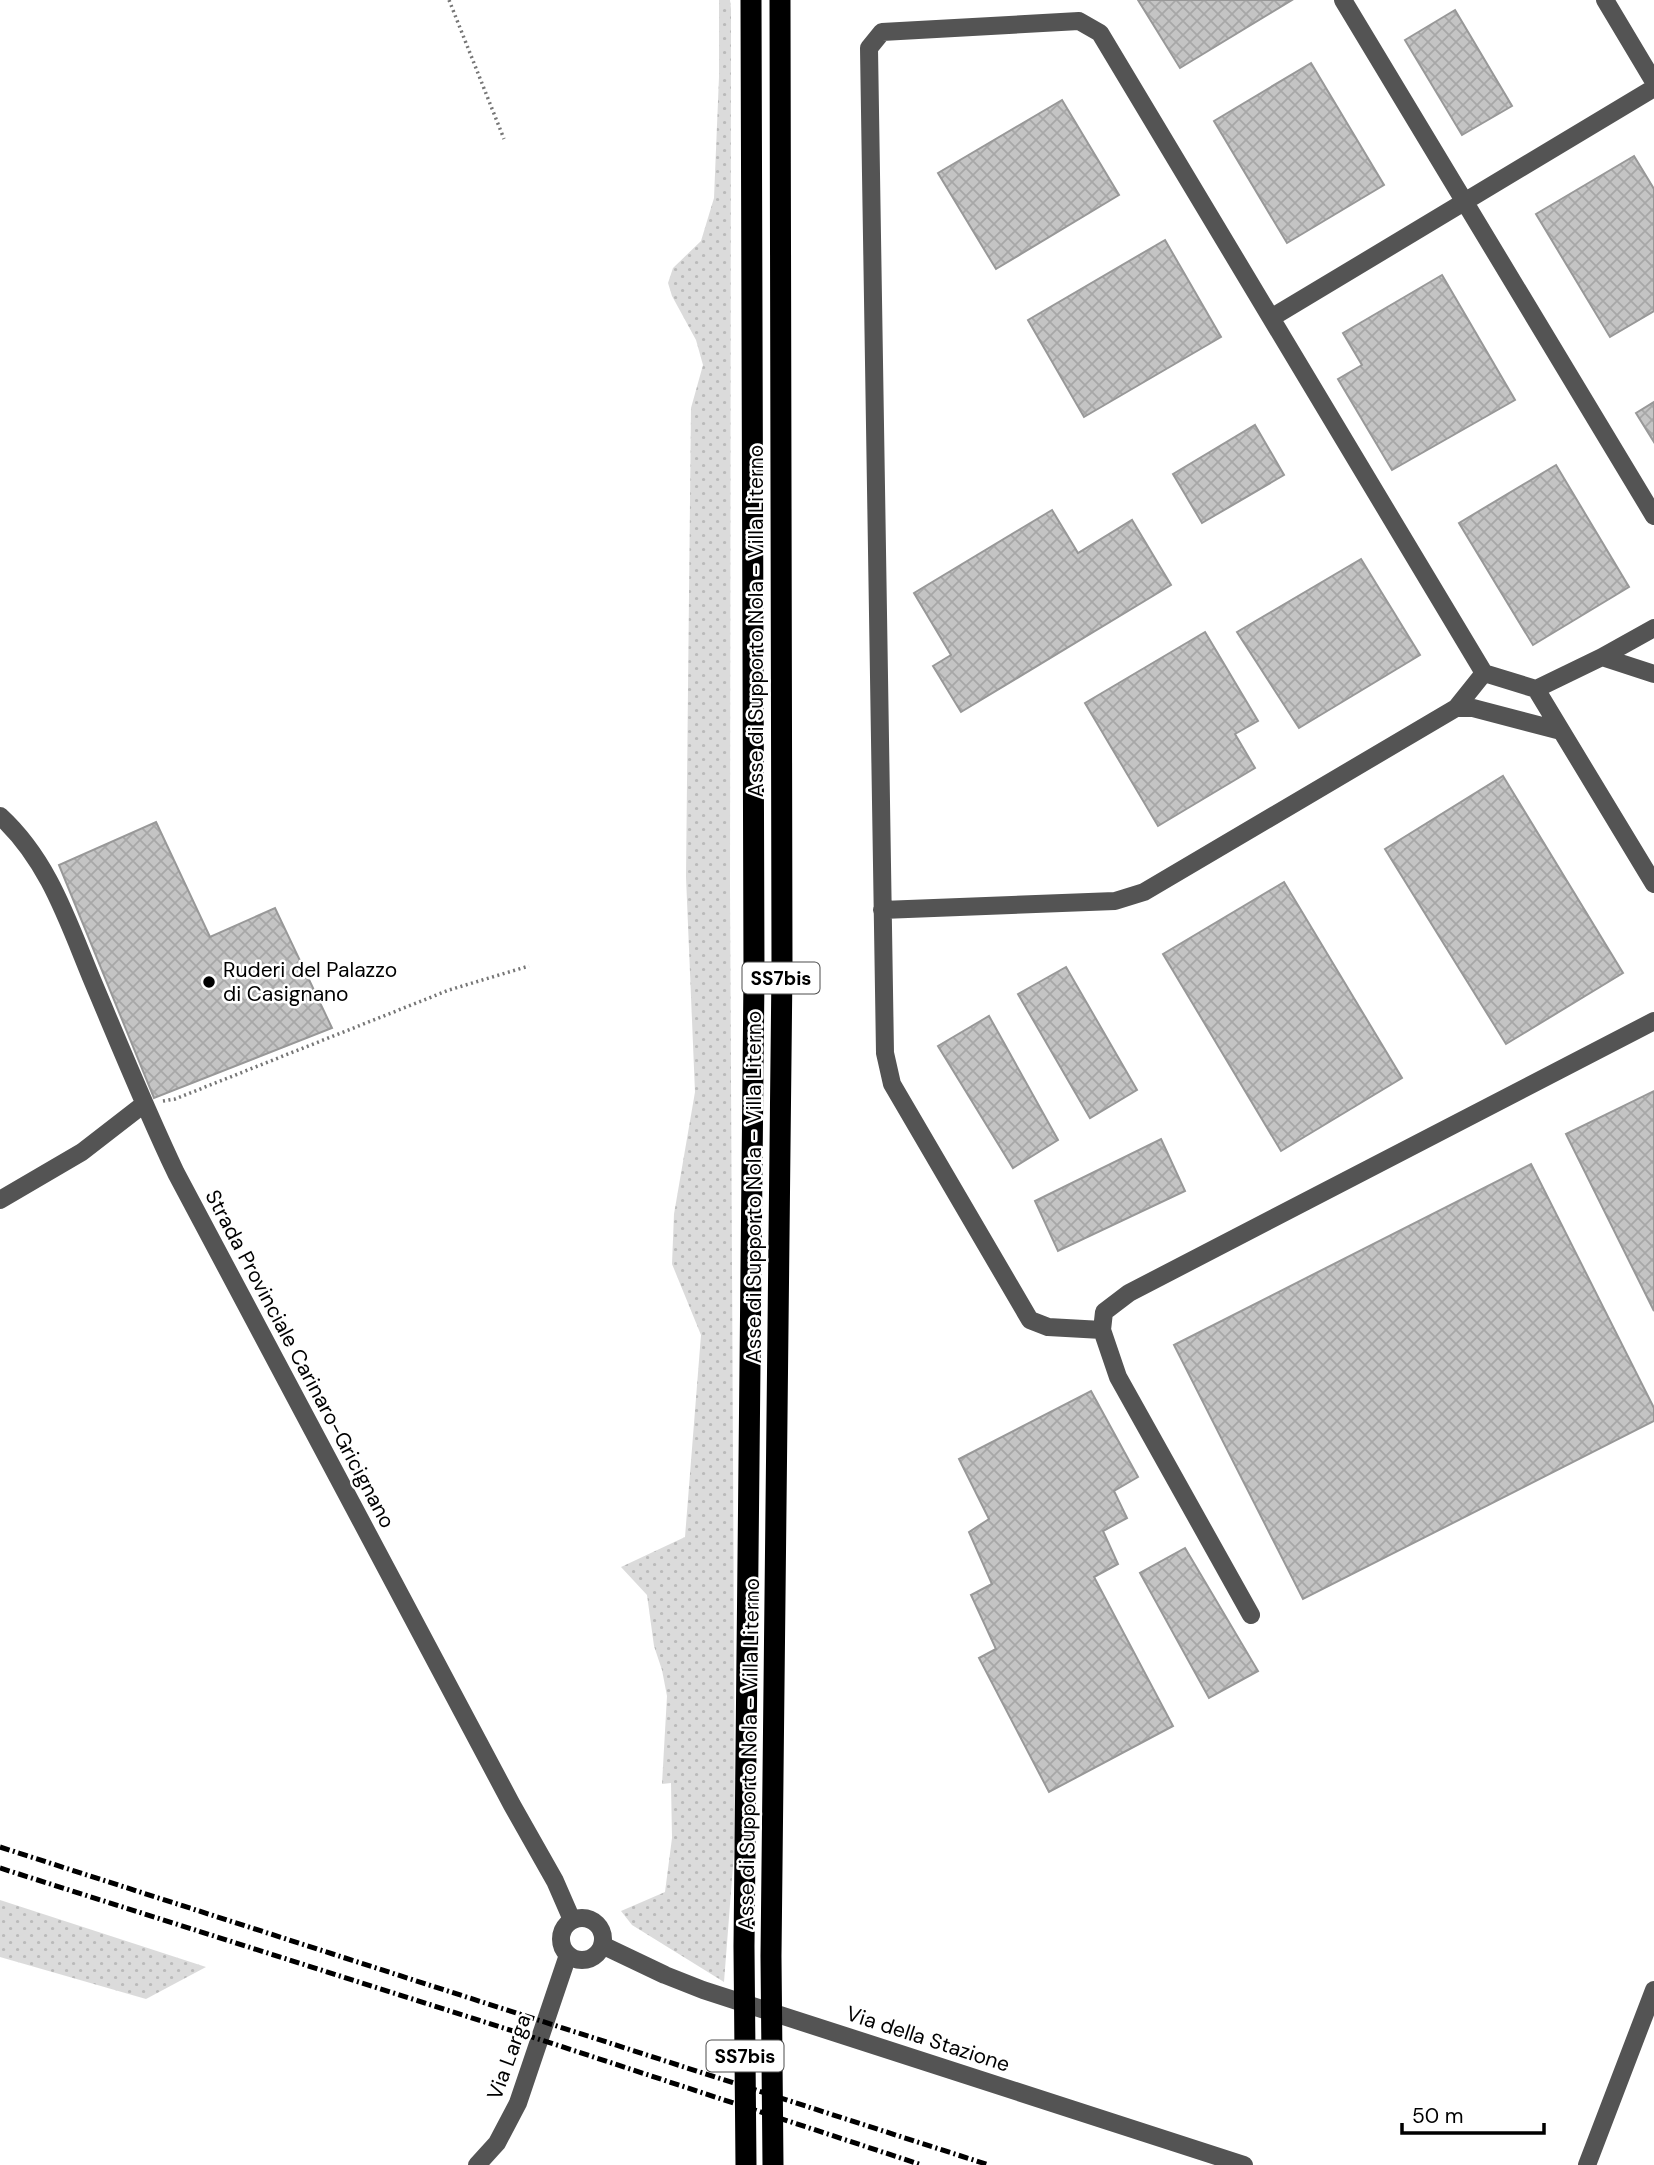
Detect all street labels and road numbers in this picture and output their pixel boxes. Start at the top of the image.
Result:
street label: Asse di Supporto Nola - Villa Literno [742,445,770,797]
road number: SS7bis [742,962,820,994]
street label: Asse di Supporto Nola - Villa Literno [740,1011,768,1363]
street label: Strada Provinciale Carinaro-Gricignano [199,1185,401,1533]
street label: Asse di Supporto Nola - Villa Literno [732,1578,766,1930]
street label: Via della Stazione [843,1999,1013,2079]
street label: Via Larga [481,2010,537,2104]
road number: SS7bis [706,2040,784,2072]

